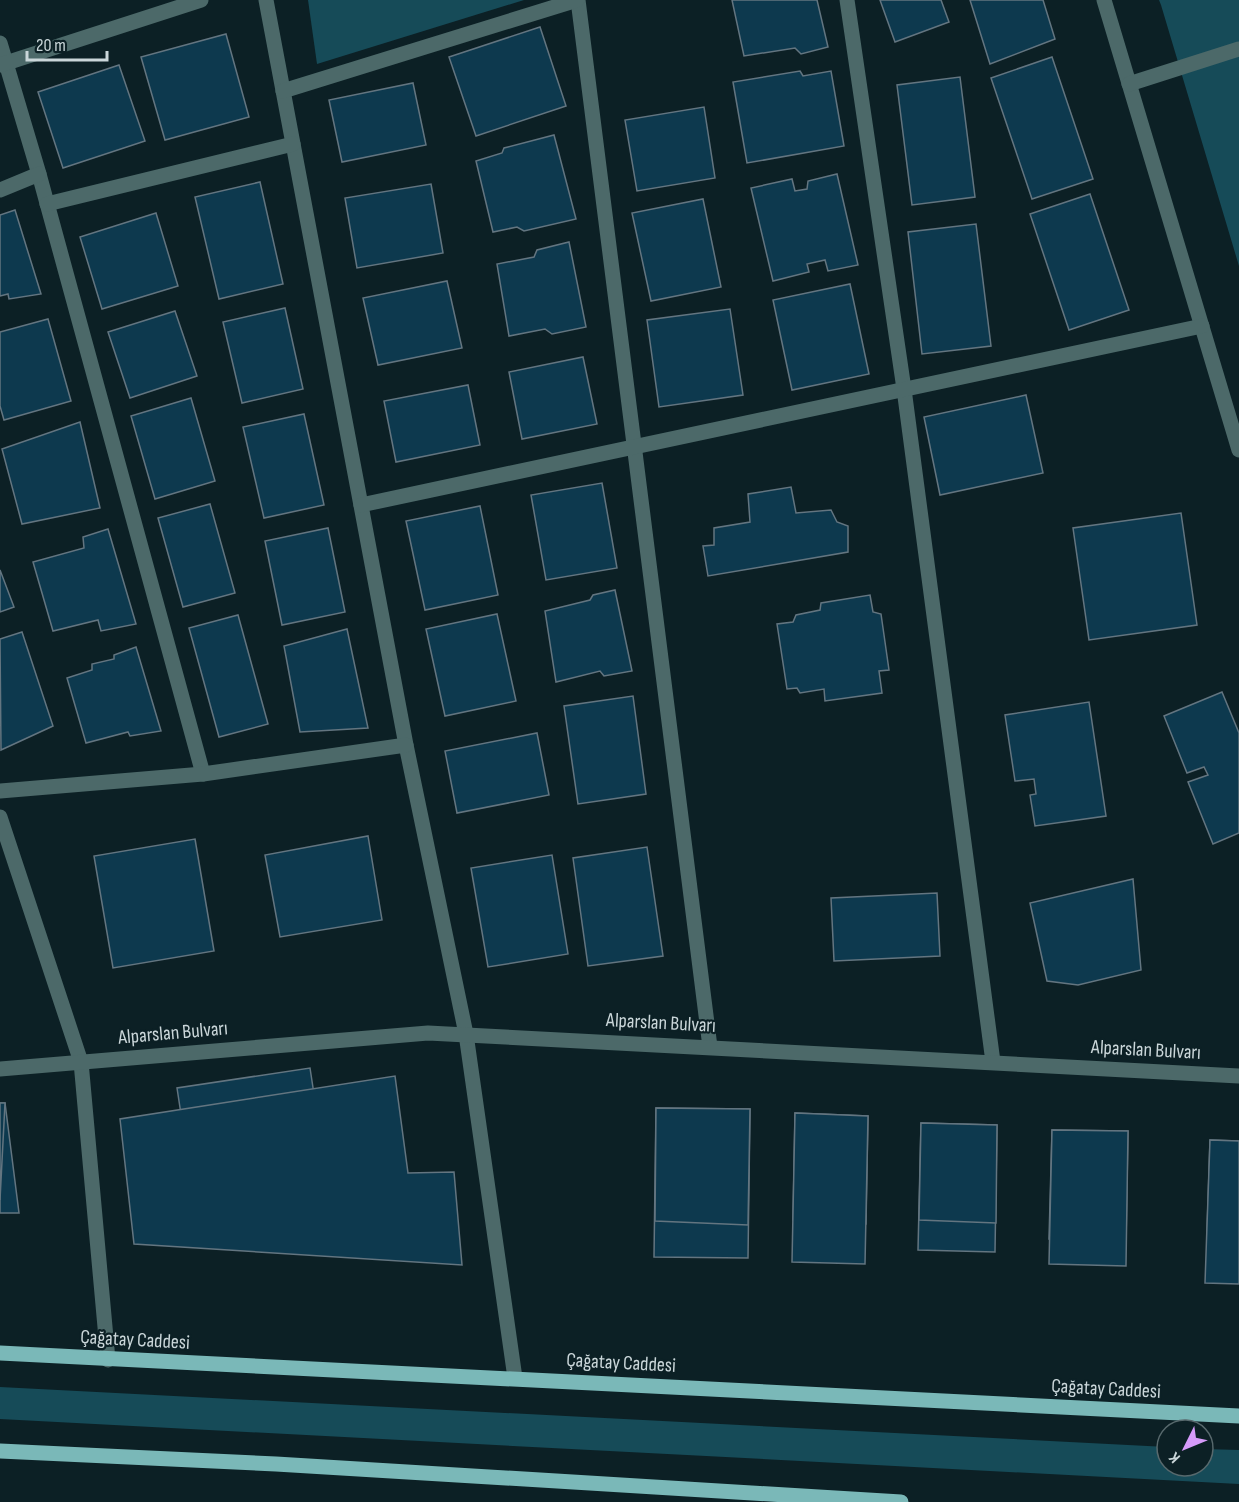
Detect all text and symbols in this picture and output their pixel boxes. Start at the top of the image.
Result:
scale bar [27,24,106,62]
text: 20 m [36,35,66,56]
street label: Alparslan Bulvarı [605,1008,716,1038]
street label: Alparslan Bulvarı [116,1016,229,1050]
street label: Alparslan Bulvarı [1090,1035,1201,1065]
street label: Çağatay Caddesi [80,1325,190,1355]
street label: Çağatay Caddesi [566,1348,676,1378]
street label: Çağatay Caddesi [1051,1374,1161,1404]
north arrow [1155,1418,1215,1478]
text: K [1165,1448,1185,1467]

